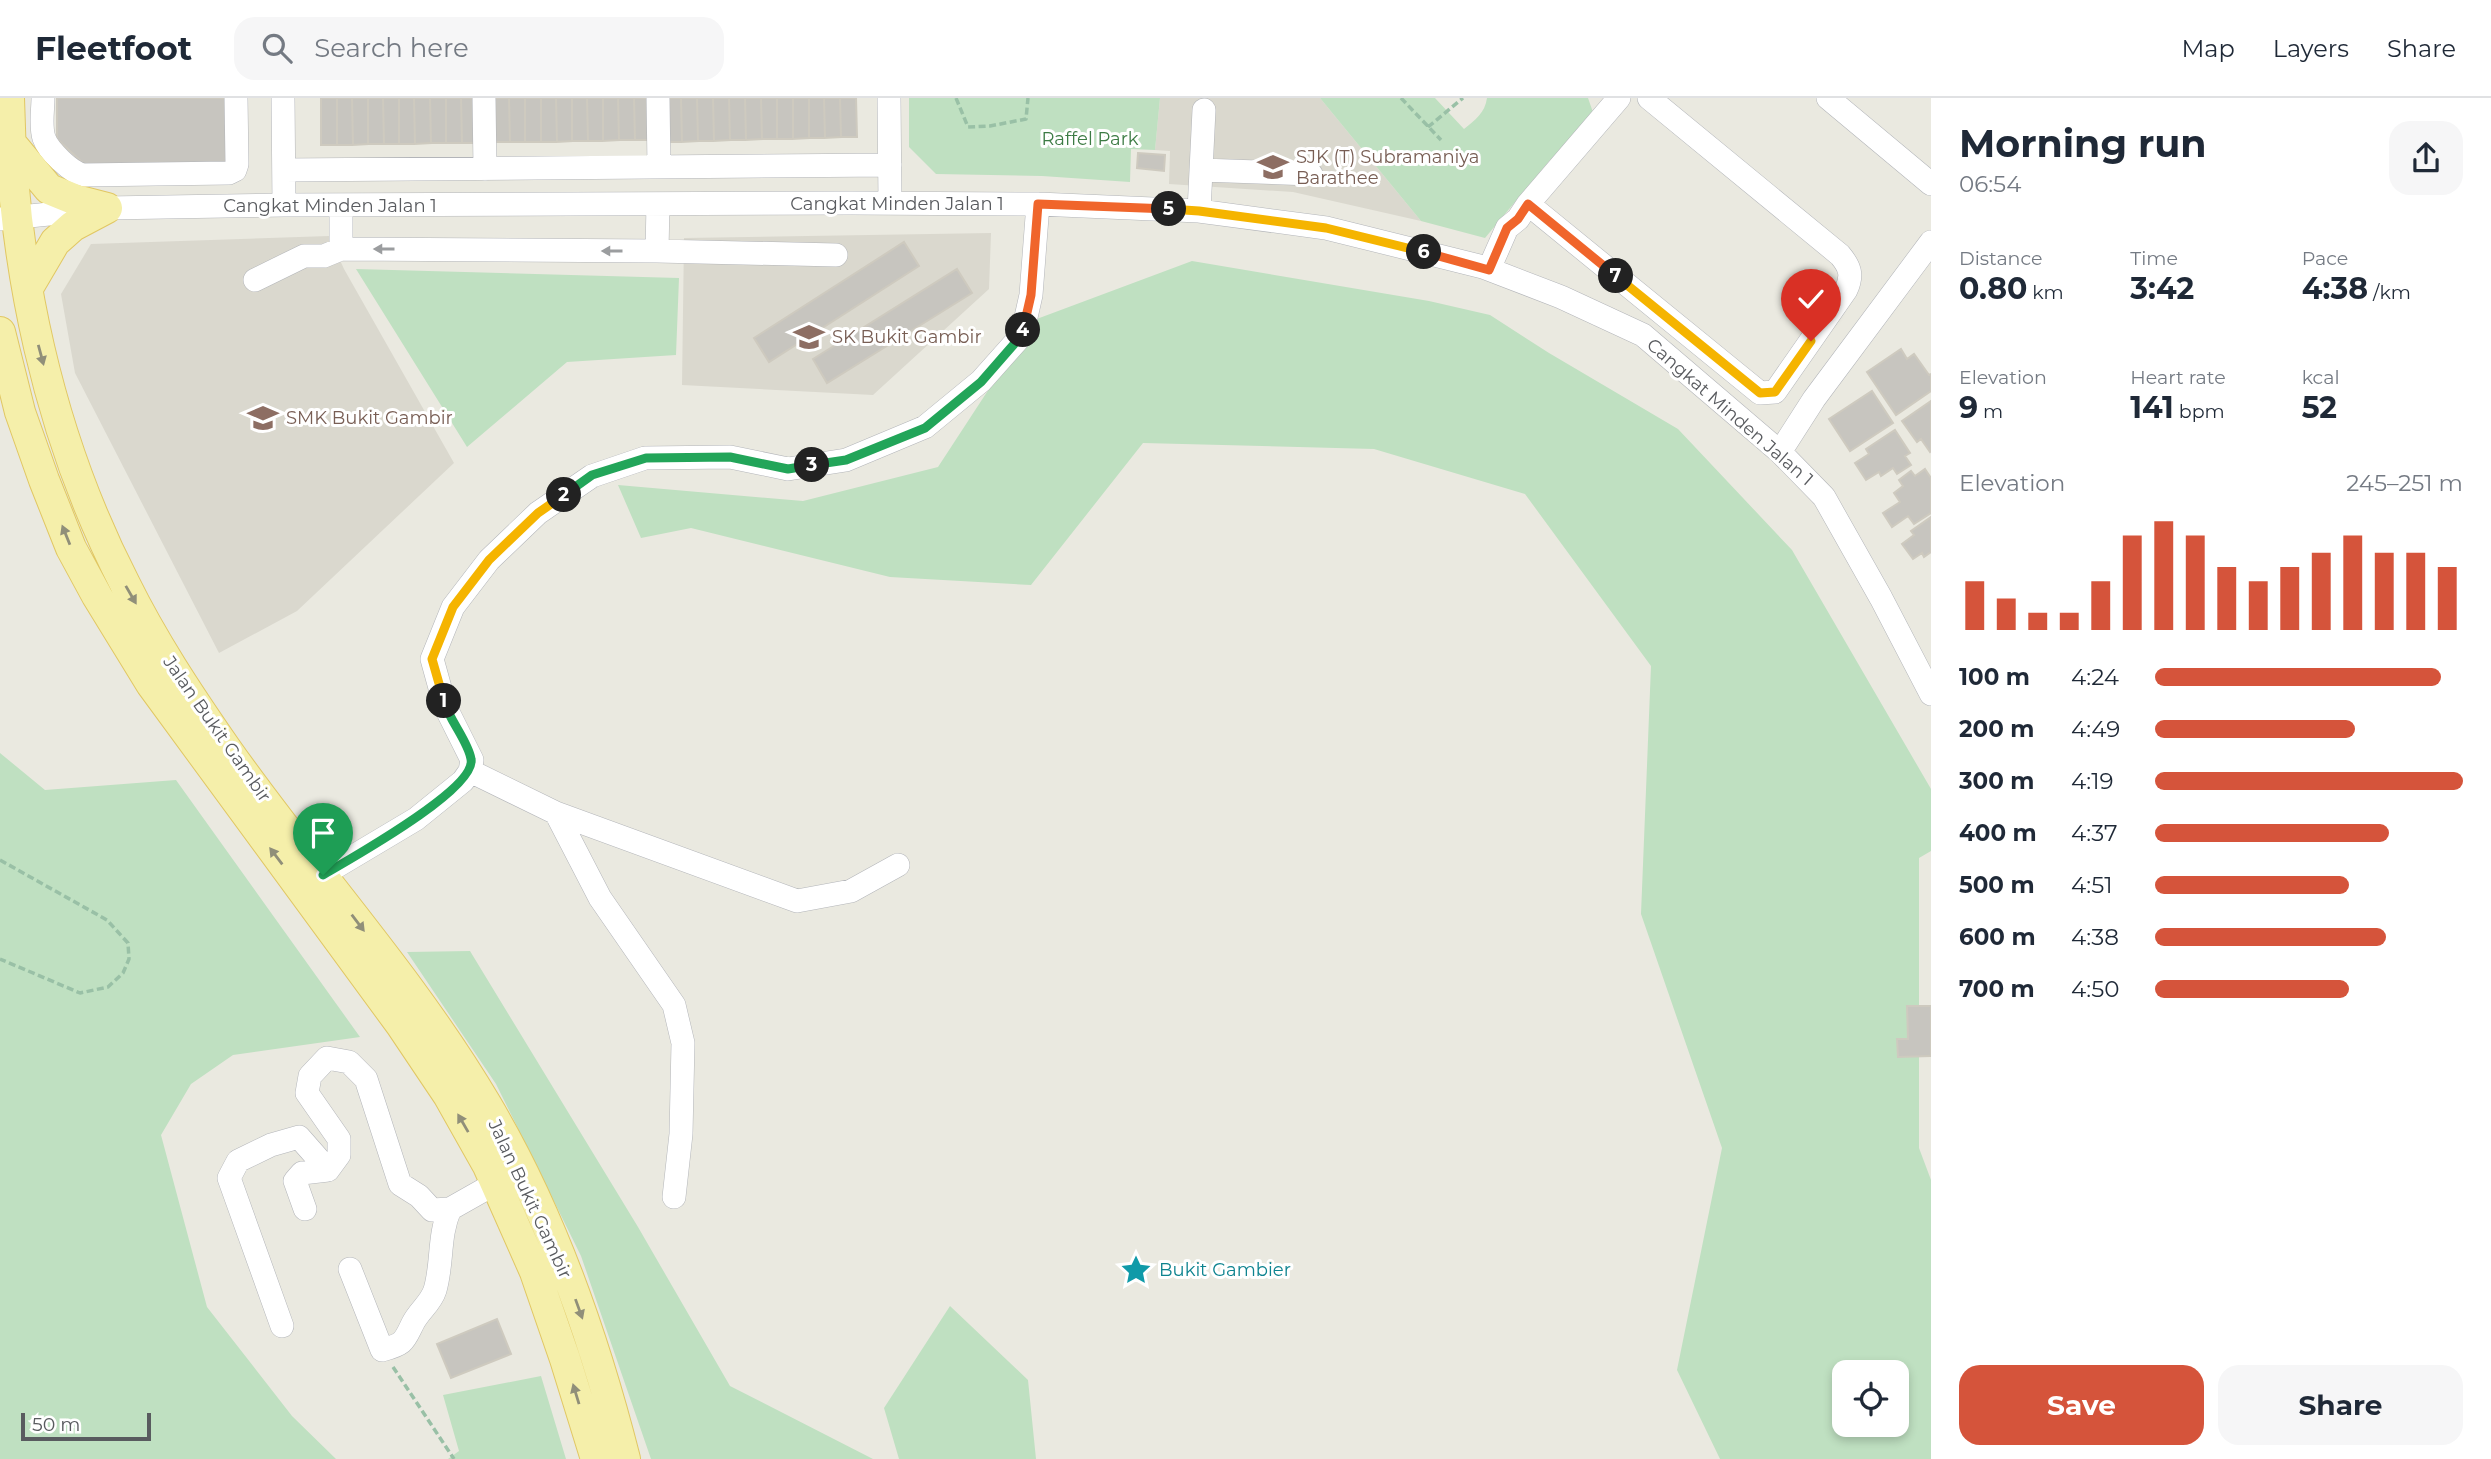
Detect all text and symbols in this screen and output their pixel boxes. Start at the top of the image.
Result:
search box [234,17,724,80]
text: Fleetfoot [35,28,192,68]
icon: search [258,29,296,67]
text: Search here [314,32,469,64]
text: Map [2181,34,2235,63]
text: Layers [2273,34,2349,63]
text: Share [2387,34,2456,63]
text: Morning run [1959,120,2207,167]
button: share [2389,121,2463,195]
park label: Raffel Park [1041,128,1139,150]
place label: SJK (T) Subramaniya Barathee [1296,146,1479,189]
school or university icon: SJK (T) Subramaniya Barathee [1256,150,1290,184]
text: 06:54 [1959,170,2021,198]
pin: 5 [1152,192,1186,226]
street label: Cangkat Minden Jalan 1 [790,193,1004,215]
street label: Cangkat Minden Jalan 1 [223,195,437,217]
text: 5 [1163,197,1174,220]
pin: 6 [1406,234,1442,270]
text: 6 [1417,240,1430,263]
one-way arrow [373,243,395,255]
one-way arrow [600,245,622,257]
text: Distance [1959,247,2042,270]
text: Time [2130,247,2178,270]
text: Pace [2302,247,2348,270]
pin: 7 [1598,258,1634,294]
text: 7 [1610,264,1621,287]
pin [1781,269,1841,341]
text: 0.80 [1959,270,2027,307]
text: 3:42 [2130,270,2194,307]
text: 4:38 [2302,270,2368,307]
icon: check [1792,280,1830,318]
text: km [2027,281,2064,304]
text: /km [2368,281,2411,304]
pin: 4 [1006,313,1040,348]
text: 4 [1016,318,1029,341]
school or university icon: SK Bukit Gambir [792,320,826,354]
place label: SK Bukit Gambir [832,326,982,348]
street label: Cangkat Minden Jalan 1 [1642,334,1818,490]
one-way arrow [37,345,47,366]
text: Elevation [1959,366,2047,389]
text: Heart rate [2130,366,2226,389]
text: kcal [2302,366,2340,389]
text: 9 [1959,389,1978,426]
text: 141 [2130,389,2174,426]
text: 52 [2302,389,2337,426]
text: m [1978,400,2003,423]
text: bpm [2174,400,2225,423]
school or university icon: SMK Bukit Gambir [246,401,280,435]
place label: SMK Bukit Gambir [286,407,453,429]
pin: 3 [794,448,830,482]
text: 3 [806,453,817,476]
text: Elevation [1959,469,2065,497]
text: 245–251 m [2346,469,2463,497]
pin: 2 [546,478,582,512]
text: 2 [558,483,569,506]
one-way arrow [61,525,72,546]
one-way arrow [125,586,137,605]
street label: Jalan Bukit Gambir [158,651,276,806]
text: 100 m [1959,663,2030,691]
text: 4:24 [2071,663,2119,691]
pin: 1 [426,684,462,718]
text: 1 [440,689,447,712]
text: 200 m [1959,715,2034,743]
text: 4:49 [2071,715,2120,743]
text: 300 m [1959,767,2035,795]
text: 4:19 [2071,767,2114,795]
pin [293,803,353,875]
icon: arrive [304,814,342,852]
text: 400 m [1959,819,2037,847]
text: 4:37 [2071,819,2117,847]
one-way arrow [269,848,284,866]
text: 500 m [1959,871,2035,899]
text: 4:51 [2071,871,2113,899]
one-way arrow [351,913,365,932]
text: 600 m [1959,923,2036,951]
text: 4:38 [2071,923,2119,951]
text: 700 m [1959,975,2035,1003]
text: 4:50 [2071,975,2119,1003]
one-way arrow [457,1113,470,1132]
street label: Jalan Bukit Gambir [483,1115,577,1282]
place icon: Bukit Gambier [1119,1253,1153,1287]
place label: Bukit Gambier [1159,1259,1291,1281]
one-way arrow [574,1299,585,1320]
map controls [1832,1360,1909,1437]
button: locate [1832,1360,1909,1437]
button: Save [1959,1365,2204,1445]
button: Share [2218,1365,2463,1445]
one-way arrow [570,1383,580,1404]
scale bar [21,1410,150,1442]
text: 50 m [32,1413,80,1436]

